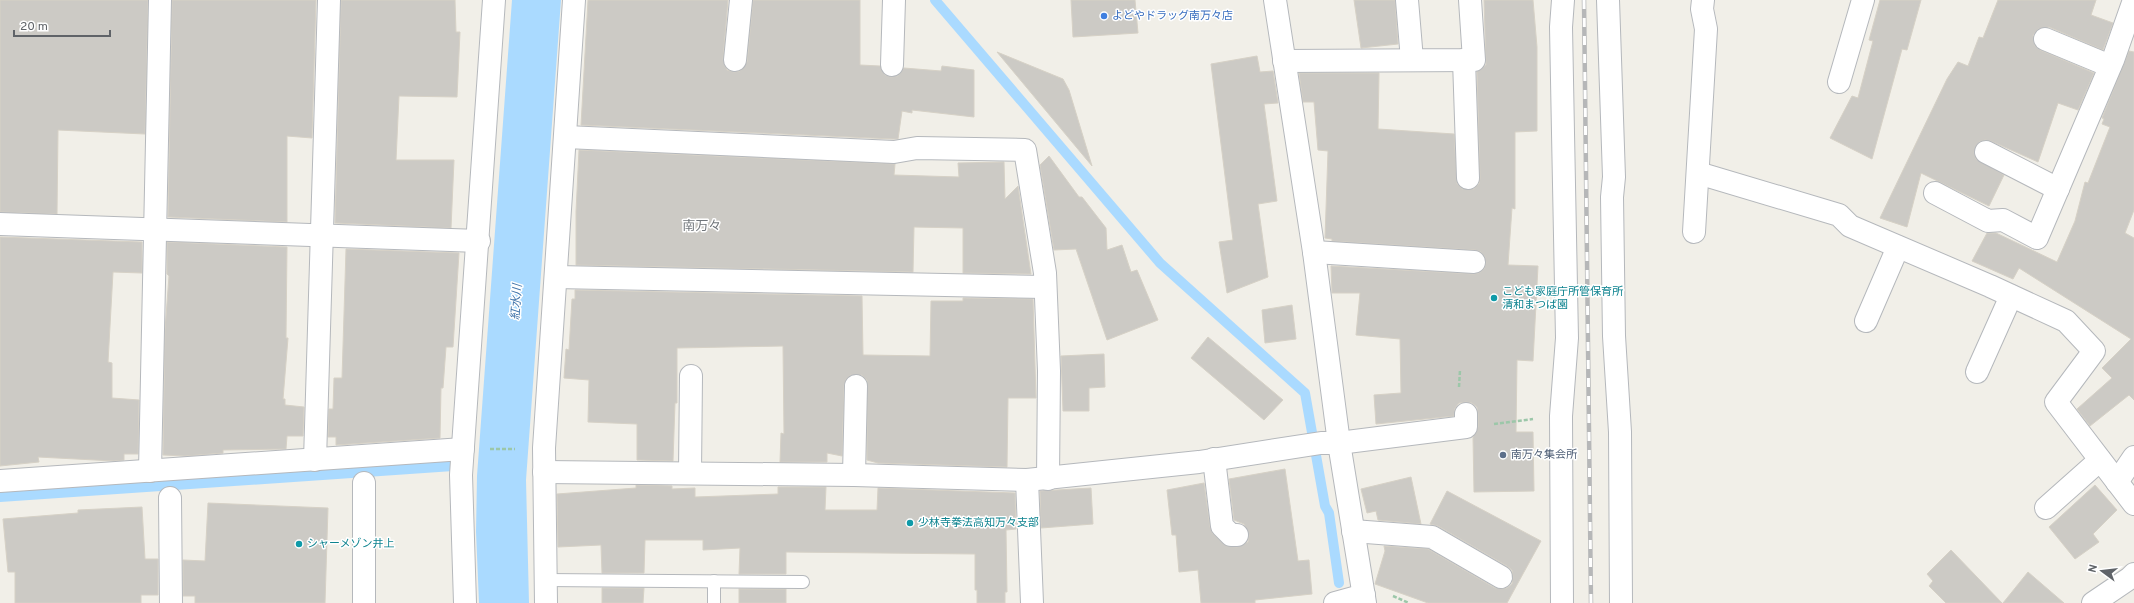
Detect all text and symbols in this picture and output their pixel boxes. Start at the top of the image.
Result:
place label: よどやドラッグ南万々店 [1112,9,1233,23]
marker: よどやドラッグ南万々店 [1099,11,1109,21]
scale bar [14,12,110,38]
text: 20 m [20,19,48,35]
district label: 南万々 [682,219,722,235]
water label: 紅水川 [508,281,526,321]
place label: こども家庭庁所管保育所 清和まつば園 [1502,285,1624,312]
marker: こども家庭庁所管保育所 清和まつば園 [1489,293,1499,303]
place label: 南万々集会所 [1511,448,1578,462]
marker: 南万々集会所 [1498,450,1508,460]
place label: 少林寺拳法高知万々支部 [918,516,1039,530]
marker: 少林寺拳法高知万々支部 [905,518,915,528]
place label: シャーメゾン井上 [307,537,395,551]
marker: シャーメゾン井上 [294,539,304,549]
north arrow [2082,551,2122,591]
text: N [2086,563,2101,574]

